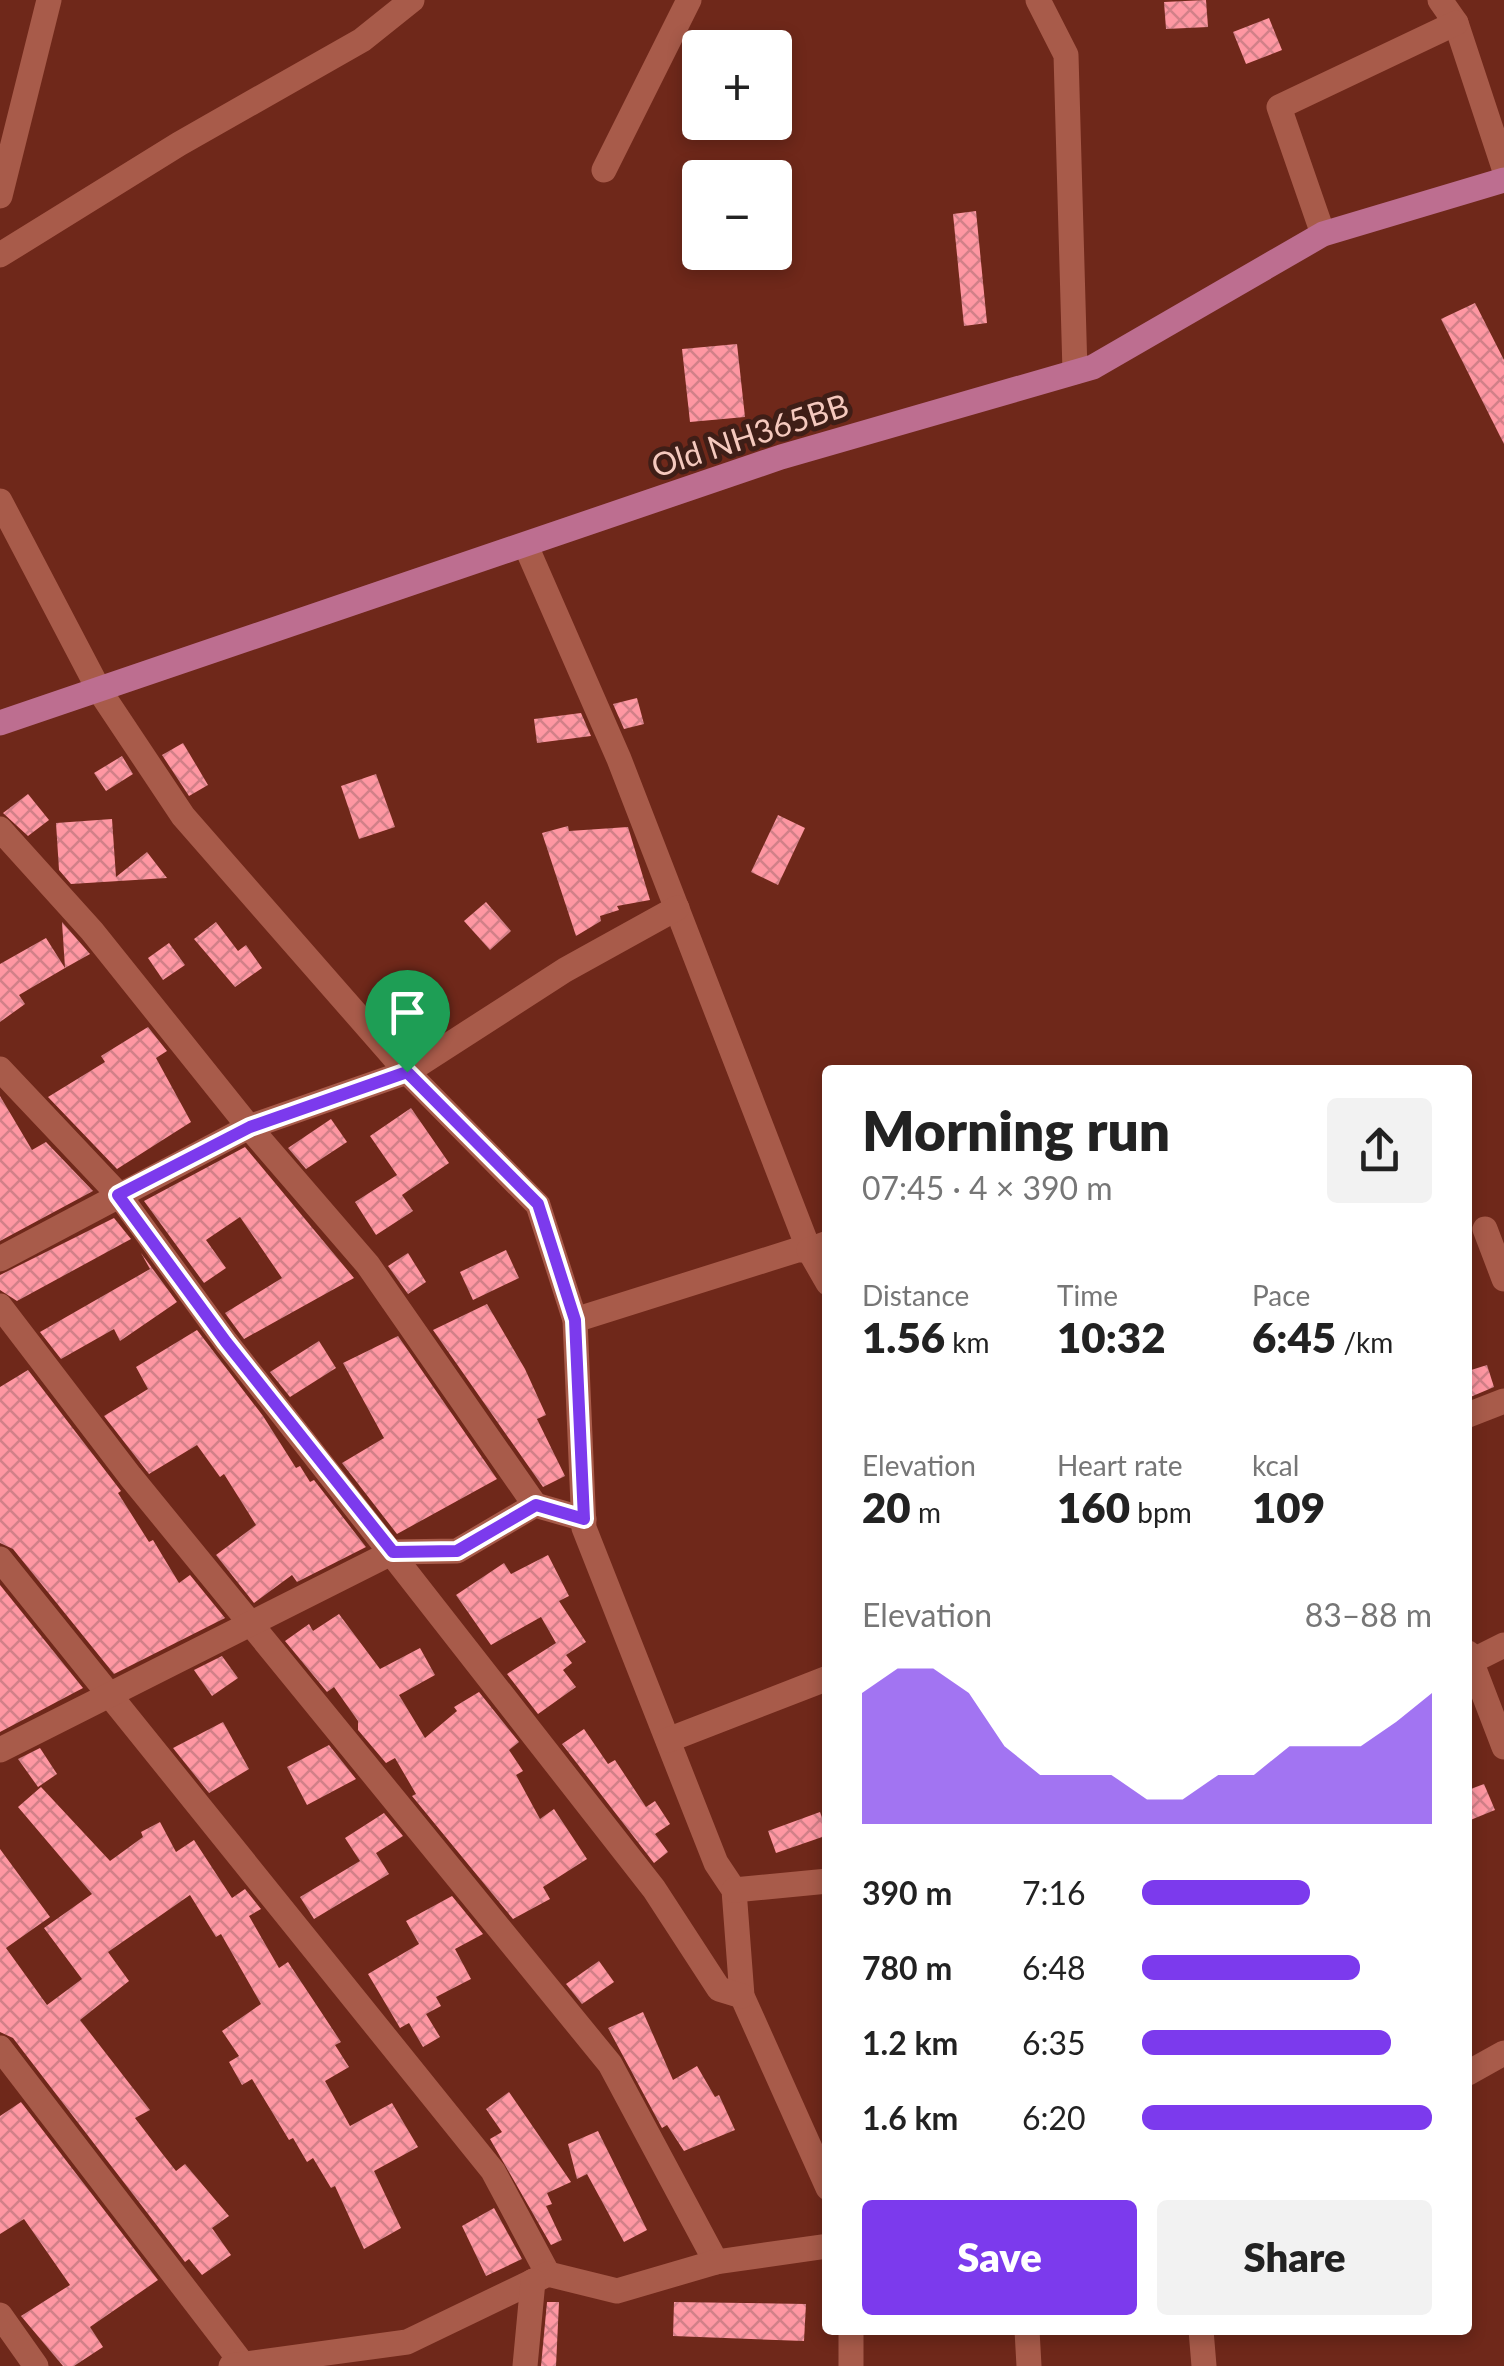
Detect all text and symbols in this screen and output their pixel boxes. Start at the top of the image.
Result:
map controls [682,30,792,270]
button: + [682,30,792,140]
button: − [682,160,792,270]
street label: Old NH365BB [646,384,853,485]
pin [365,970,450,1073]
icon: arrive [380,985,435,1040]
text: Morning run [862,1097,1170,1163]
button: share [1327,1098,1432,1203]
text: 07:45 · 4 × 390 m [862,1168,1113,1207]
text: Distance [862,1278,969,1312]
text: Time [1057,1278,1118,1312]
text: Pace [1252,1278,1310,1312]
text: 1.56 [862,1312,945,1362]
text: 10:32 [1057,1312,1166,1362]
text: 6:45 [1252,1312,1336,1362]
text: km [945,1325,990,1359]
text: /km [1336,1325,1393,1359]
text: Elevation [862,1448,976,1482]
text: Heart rate [1057,1448,1183,1482]
text: kcal [1252,1448,1299,1482]
text: 20 [862,1482,911,1532]
text: 160 [1057,1482,1130,1532]
text: 109 [1252,1482,1325,1532]
text: m [911,1495,941,1529]
text: bpm [1130,1495,1192,1529]
text: Elevation [862,1595,992,1634]
text: 83–88 m [1305,1595,1432,1634]
text: 390 m [862,1873,952,1912]
text: 7:16 [1022,1873,1086,1912]
text: 780 m [862,1948,952,1987]
text: 6:48 [1022,1948,1086,1987]
text: 1.2 km [862,2023,958,2062]
text: 6:35 [1022,2023,1086,2062]
text: 1.6 km [862,2098,958,2137]
text: 6:20 [1022,2098,1086,2137]
button: Save [862,2200,1137,2315]
button: Share [1157,2200,1432,2315]

